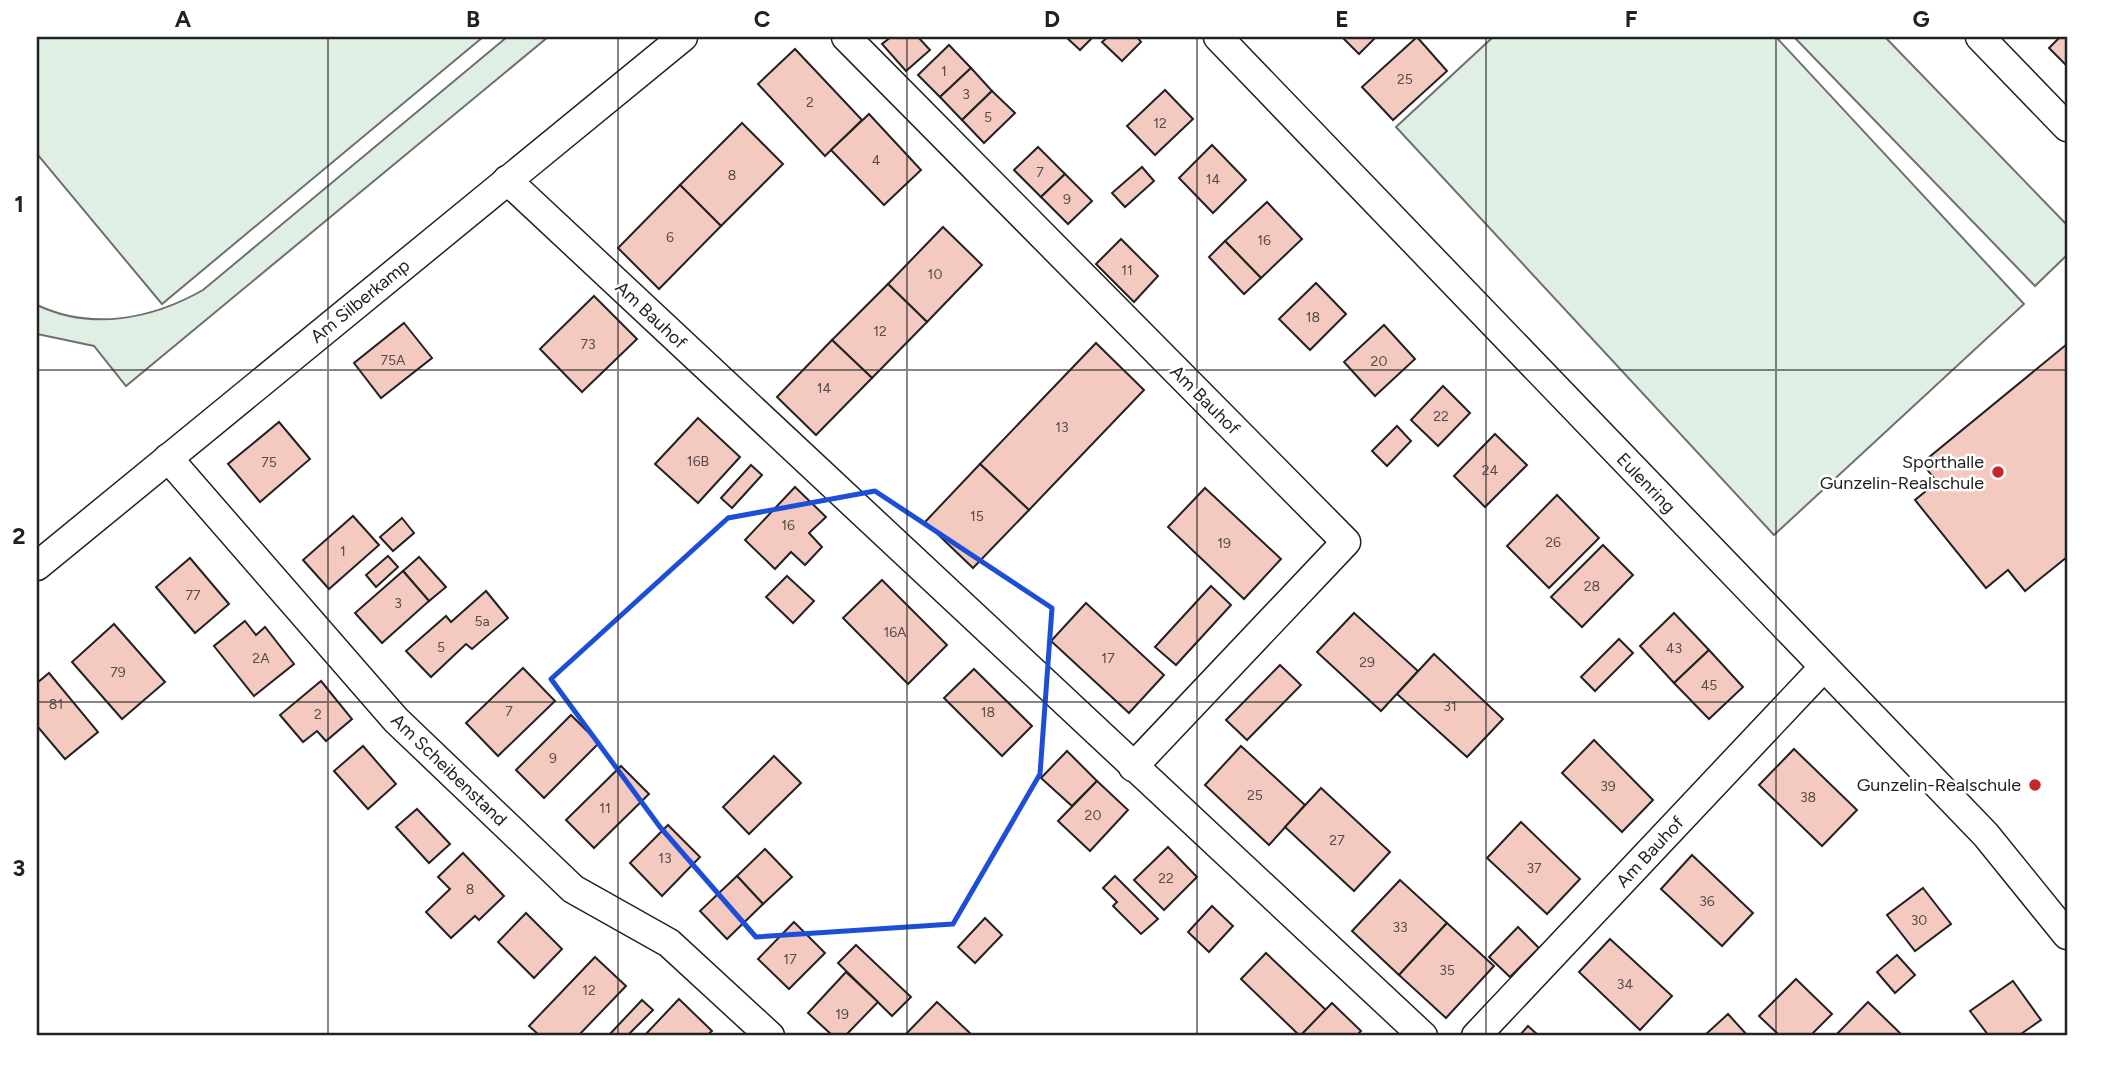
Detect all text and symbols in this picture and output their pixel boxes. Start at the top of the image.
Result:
text: A [175,5,192,33]
text: B [466,5,480,33]
text: C [754,5,771,33]
text: D [1044,5,1060,33]
text: E [1335,5,1349,33]
text: F [1625,5,1638,33]
text: G [1912,5,1930,33]
house number: 1 [941,63,947,80]
house number: 25 [1397,71,1413,88]
house number: 3 [962,86,970,103]
house number: 2 [806,94,814,111]
house number: 5 [984,109,992,126]
house number: 12 [1153,115,1167,132]
house number: 4 [872,152,881,169]
house number: 7 [1036,164,1044,181]
house number: 8 [728,167,736,184]
house number: 14 [1206,171,1221,188]
text: 1 [14,190,24,218]
house number: 9 [1063,191,1071,208]
house number: 6 [666,229,674,246]
house number: 16 [1257,232,1271,249]
street label: Am Silberkamp [306,254,414,348]
house number: 11 [1121,262,1133,279]
house number: 10 [928,266,942,283]
street label: Am Bauhof [611,276,691,354]
house number: 18 [1306,309,1320,326]
house number: 12 [873,323,887,340]
house number: 73 [580,336,596,353]
house number: 75A [380,352,406,369]
house number: 20 [1371,353,1387,370]
street label: Am Bauhof [1166,361,1245,440]
house number: 14 [817,380,832,397]
house number: 22 [1433,408,1449,425]
house number: 13 [1055,419,1069,436]
street label: Eulenring [1612,448,1680,518]
place label: Sporthalle Gunzelin-Realschule [1820,451,1984,494]
house number: 16B [687,453,709,470]
house number: 75 [261,454,277,471]
house number: 24 [1482,462,1499,479]
marker: Sporthalle Gunzelin-Realschule [1990,464,2006,480]
house number: 15 [970,508,984,525]
house number: 16 [781,517,795,534]
text: 2 [12,522,26,550]
house number: 26 [1545,534,1561,551]
house number: 19 [1217,535,1231,552]
house number: 1 [340,543,346,560]
house number: 28 [1584,578,1600,595]
house number: 77 [185,587,201,604]
house number: 3 [394,595,402,612]
house number: 5a [474,613,490,630]
house number: 16A [883,624,907,641]
house number: 5 [437,639,445,656]
house number: 43 [1666,640,1682,657]
house number: 2A [252,650,270,667]
house number: 17 [1101,650,1115,667]
house number: 29 [1359,654,1375,671]
house number: 79 [110,664,126,681]
house number: 45 [1701,677,1717,694]
house number: 81 [49,696,63,713]
house number: 31 [1443,698,1457,715]
house number: 7 [505,703,513,720]
house number: 18 [981,704,995,721]
house number: 2 [314,706,322,723]
street label: Am Scheibenstand [387,709,511,831]
house number: 9 [549,750,557,767]
place label: Gunzelin-Realschule [1857,774,2021,796]
marker: Gunzelin-Realschule [2027,777,2043,793]
house number: 39 [1600,778,1616,795]
house number: 25 [1247,787,1263,804]
house number: 38 [1800,789,1816,806]
house number: 11 [599,800,611,817]
house number: 20 [1085,807,1101,824]
street label: Am Bauhof [1611,812,1689,892]
house number: 27 [1329,832,1345,849]
house number: 13 [658,850,672,867]
text: 3 [13,854,25,882]
house number: 37 [1526,860,1542,877]
house number: 22 [1158,870,1174,887]
house number: 8 [466,881,474,898]
house number: 36 [1699,893,1715,910]
house number: 30 [1911,912,1927,929]
house number: 33 [1392,919,1408,936]
house number: 17 [783,951,797,968]
house number: 35 [1439,962,1455,979]
house number: 34 [1617,976,1633,993]
house number: 12 [582,982,596,999]
house number: 19 [835,1006,849,1023]

